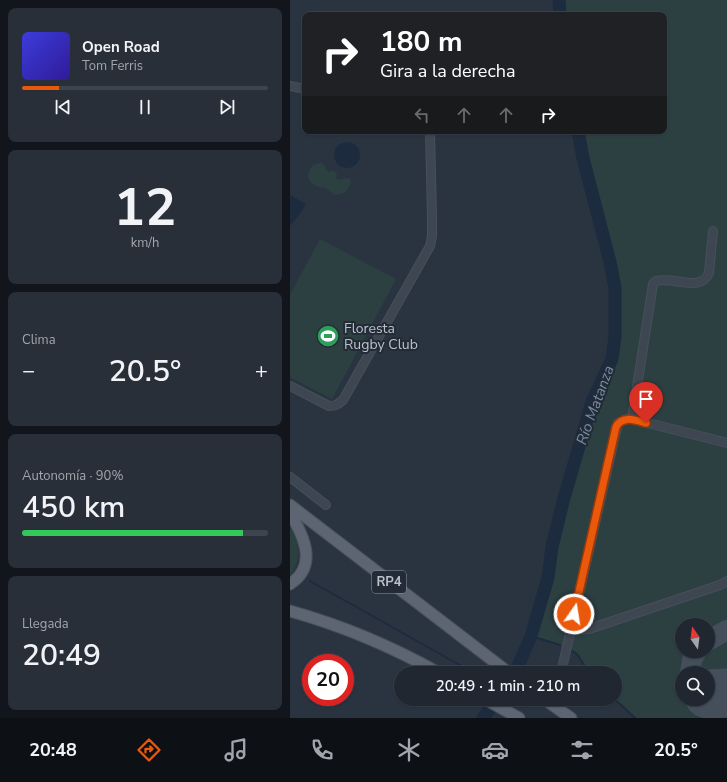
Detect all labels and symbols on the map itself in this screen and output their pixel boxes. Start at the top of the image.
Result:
place label: Floresta Rugby Club [344,319,418,354]
sports icon: Floresta Rugby Club [315,323,341,349]
water label: Río Matanza [571,363,619,447]
pin [629,382,663,423]
road number: RP4 [372,571,406,593]
position arrow [553,593,595,635]
north arrow [675,618,715,658]
speed limit sign: 20 [302,654,354,706]

